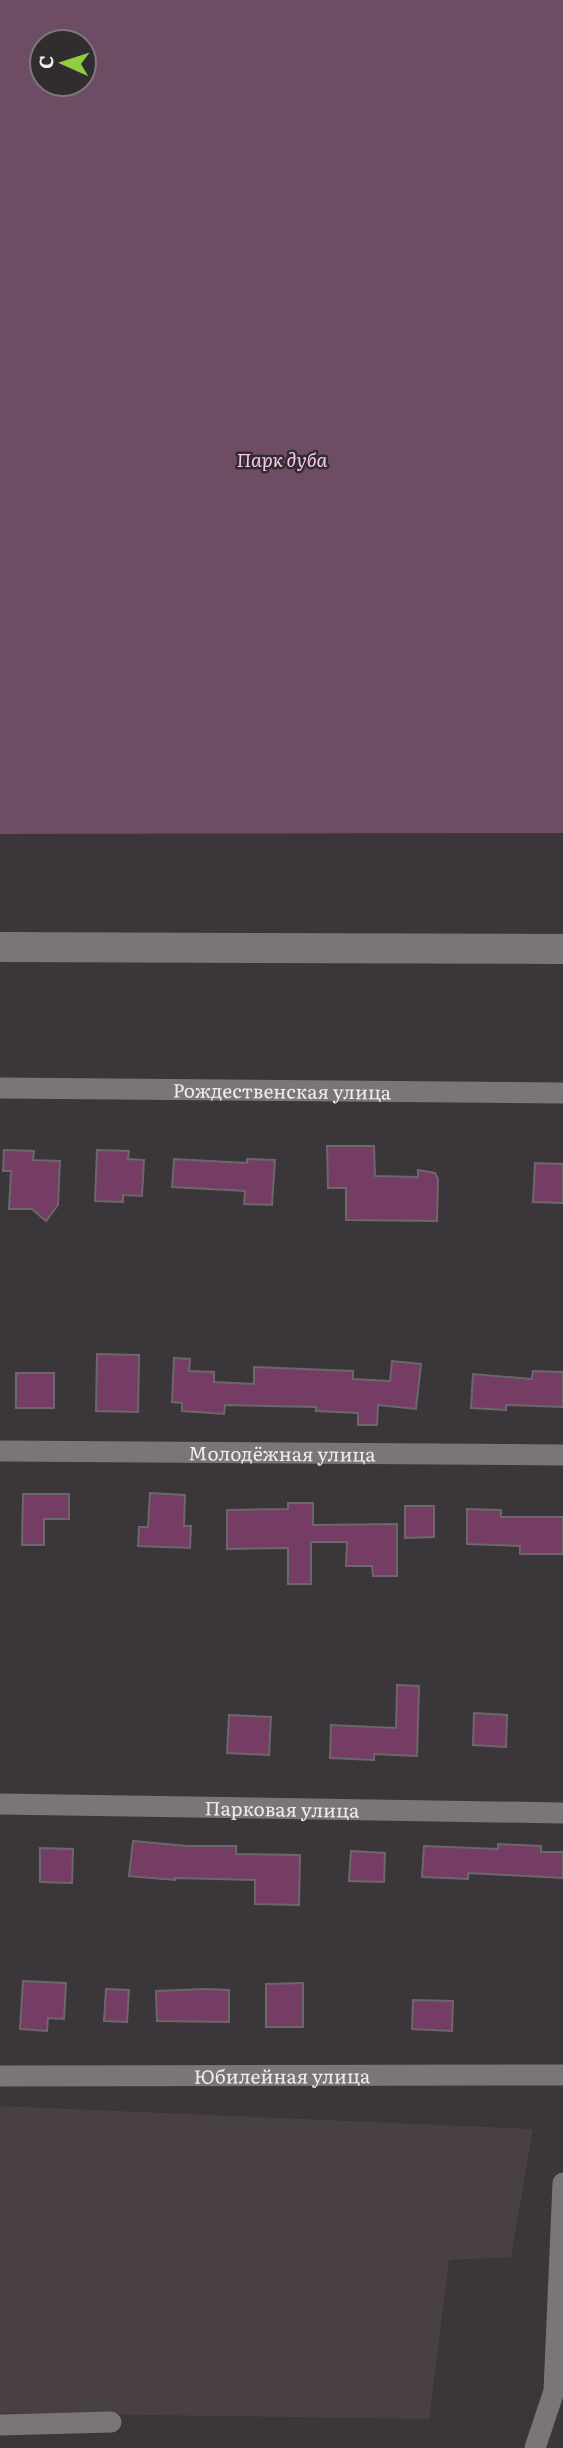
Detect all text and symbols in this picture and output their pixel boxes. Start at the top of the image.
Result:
north arrow [28,28,98,98]
text: С [31,55,59,70]
park label: Парк дуба [237,445,328,473]
street label: Рождественская улица [173,1076,392,1105]
street label: Молодёжная улица [188,1438,376,1468]
street label: Парковая улица [204,1793,360,1824]
street label: Юбилейная улица [194,2061,371,2090]

